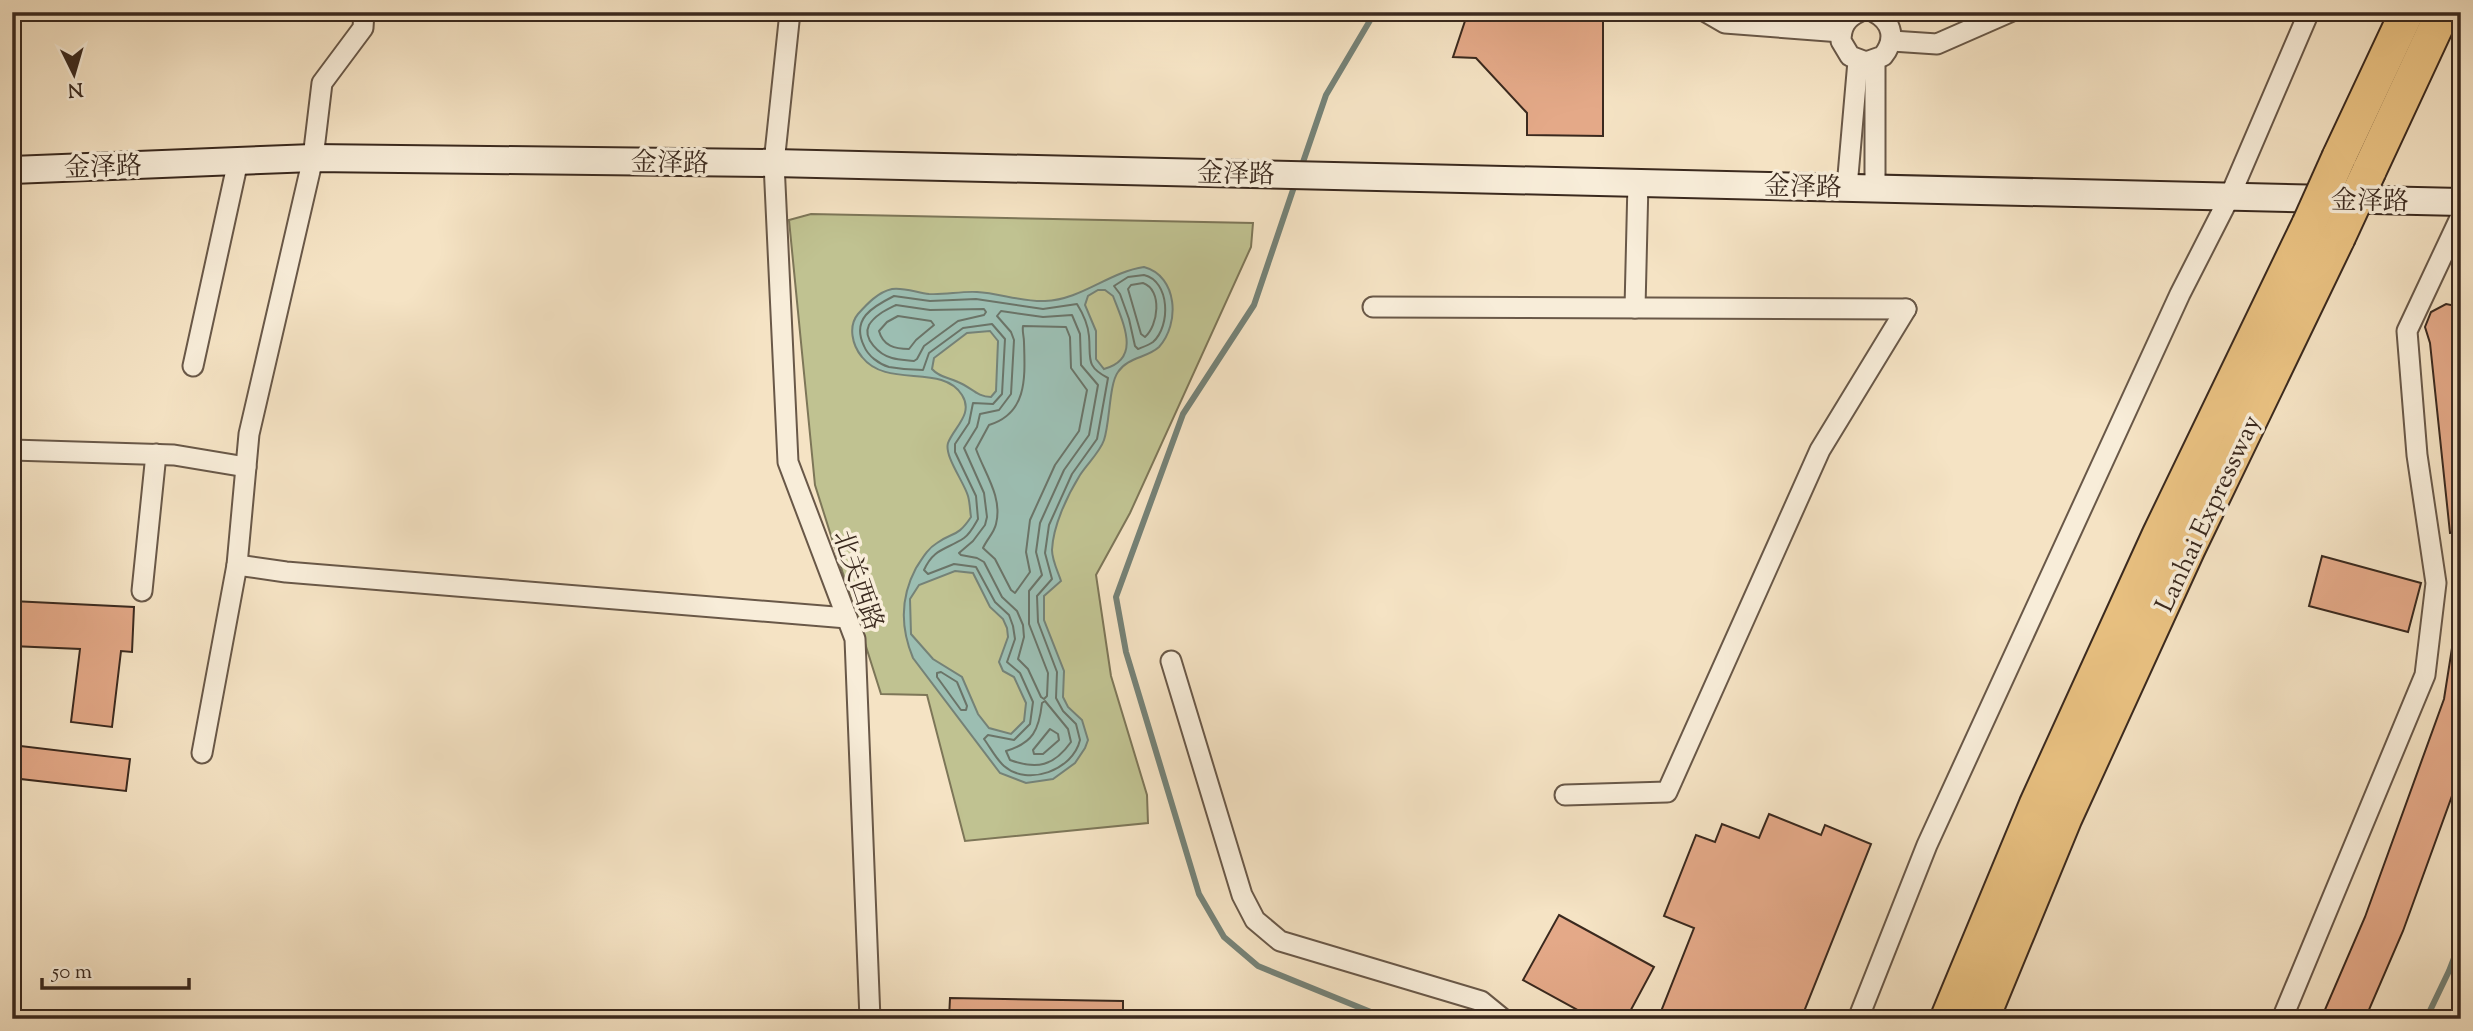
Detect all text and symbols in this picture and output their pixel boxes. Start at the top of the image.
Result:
north arrow [38,38,108,108]
text: N [67,74,84,103]
street label: 金泽路 [631,145,709,184]
street label: 金泽路 [63,149,143,188]
street label: 金泽路 [1197,156,1275,195]
street label: 金泽路 [1764,169,1842,208]
street label: 金泽路 [2331,183,2409,222]
street label: Lanhai Expressway [2147,409,2271,619]
street label: 北关西路 [822,526,891,636]
scale bar [42,947,189,991]
text: 50 m [51,958,92,988]

